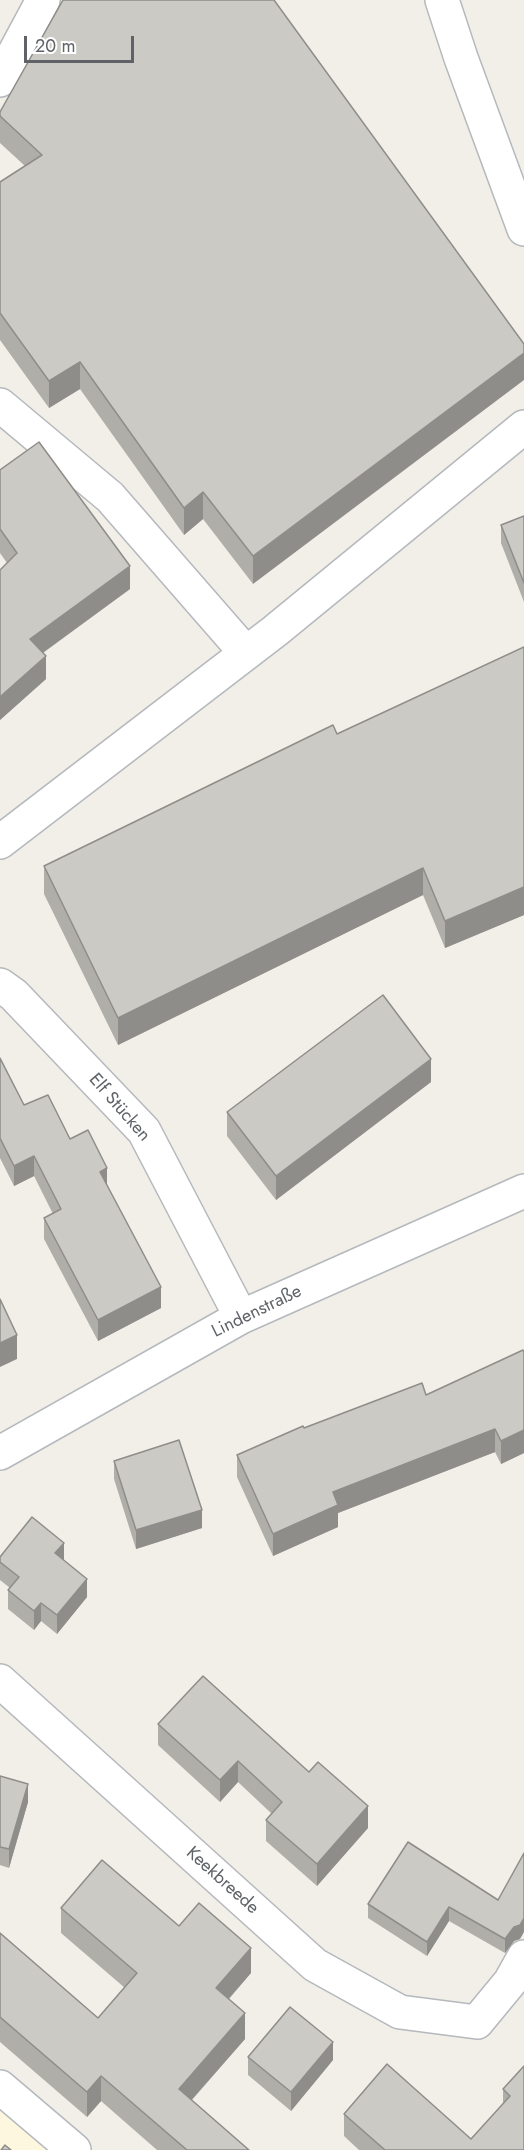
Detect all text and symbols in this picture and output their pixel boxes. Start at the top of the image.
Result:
scale bar [27,24,136,62]
text: 20 m [35,33,75,59]
street label: Elf Stücken [84,1070,154,1146]
street label: Lindenstraße [209,1281,305,1343]
street label: Keekbreede [181,1843,263,1919]

